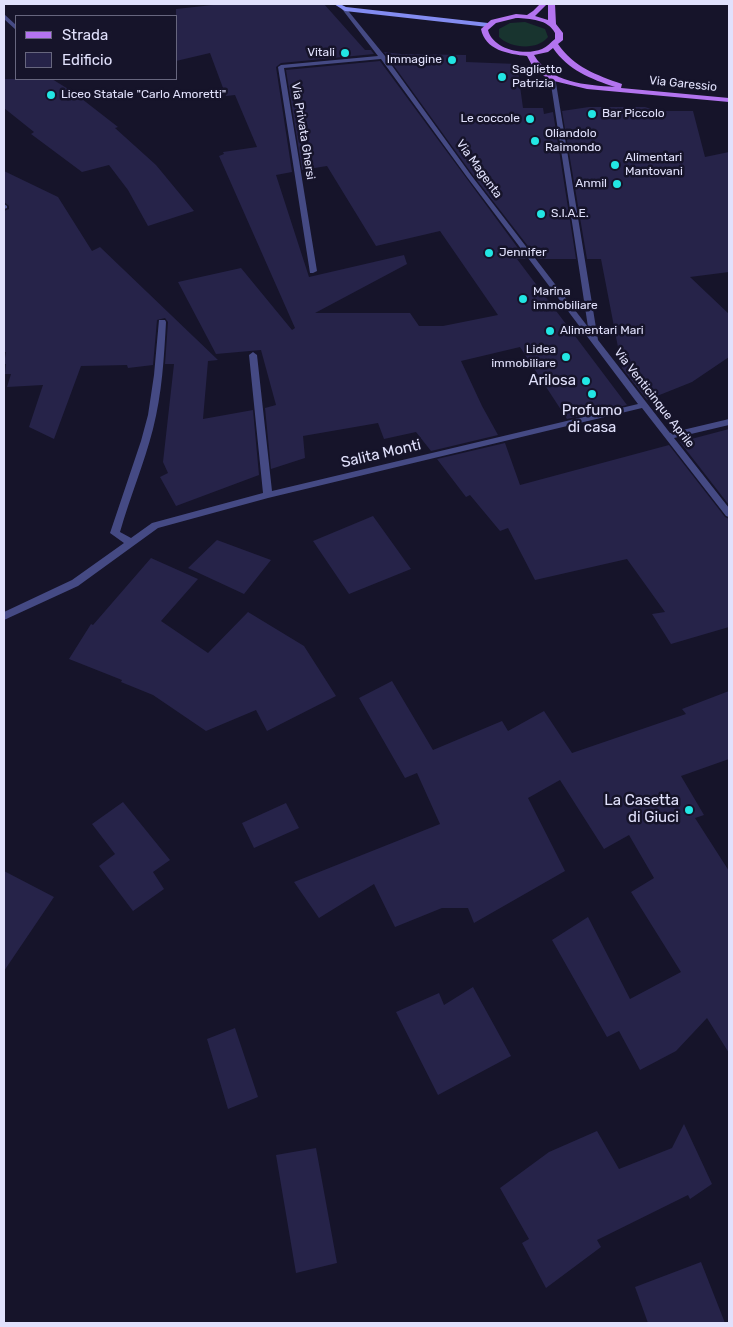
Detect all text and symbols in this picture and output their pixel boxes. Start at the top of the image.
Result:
legend [15,15,178,80]
text: Strada [62,26,108,44]
place label: Vitali [307,46,335,60]
marker: Vitali [339,47,351,59]
text: Edificio [62,51,112,69]
place label: Immagine [387,53,442,67]
marker: Immagine [446,54,458,66]
place label: Saglietto Patrizia [512,63,562,91]
marker: Saglietto Patrizia [496,71,508,83]
street label: Via Garessio [648,73,718,95]
street label: Via Privata Ghersi [288,81,318,181]
place label: Liceo Statale "Carlo Amoretti" [61,88,226,102]
marker: Liceo Statale "Carlo Amoretti" [45,89,57,101]
place label: Bar Piccolo [602,107,665,121]
marker: Bar Piccolo [586,108,598,120]
place label: Le coccole [460,112,520,126]
marker: Le coccole [524,113,536,125]
place label: Oliandolo Raimondo [545,127,601,155]
marker: Oliandolo Raimondo [529,135,541,147]
street label: Via Magenta [453,137,505,201]
place label: Alimentari Mantovani [625,151,683,179]
marker: Alimentari Mantovani [609,159,621,171]
place label: Anmil [575,177,607,191]
marker: Anmil [611,178,623,190]
place label: S.I.A.E. [551,207,589,221]
marker: S.I.A.E. [535,208,547,220]
place label: Jennifer [499,246,547,260]
marker: Jennifer [483,247,495,259]
place label: Marina immobiliare [533,285,598,313]
marker: Marina immobiliare [517,293,529,305]
place label: Alimentari Mari [560,324,644,338]
marker: Alimentari Mari [544,325,556,337]
place label: Lidea immobiliare [491,343,556,371]
street label: Via Venticinque Aprile [611,345,697,451]
marker: Lidea immobiliare [560,351,572,363]
place label: Arilosa [528,372,576,390]
marker: Arilosa [580,375,592,387]
marker: Profumo di casa [586,388,598,400]
place label: Profumo di casa [562,402,622,437]
street label: Salita Monti [339,436,423,472]
place label: La Casetta di Giuci [604,792,679,827]
marker: La Casetta di Giuci [683,804,695,816]

